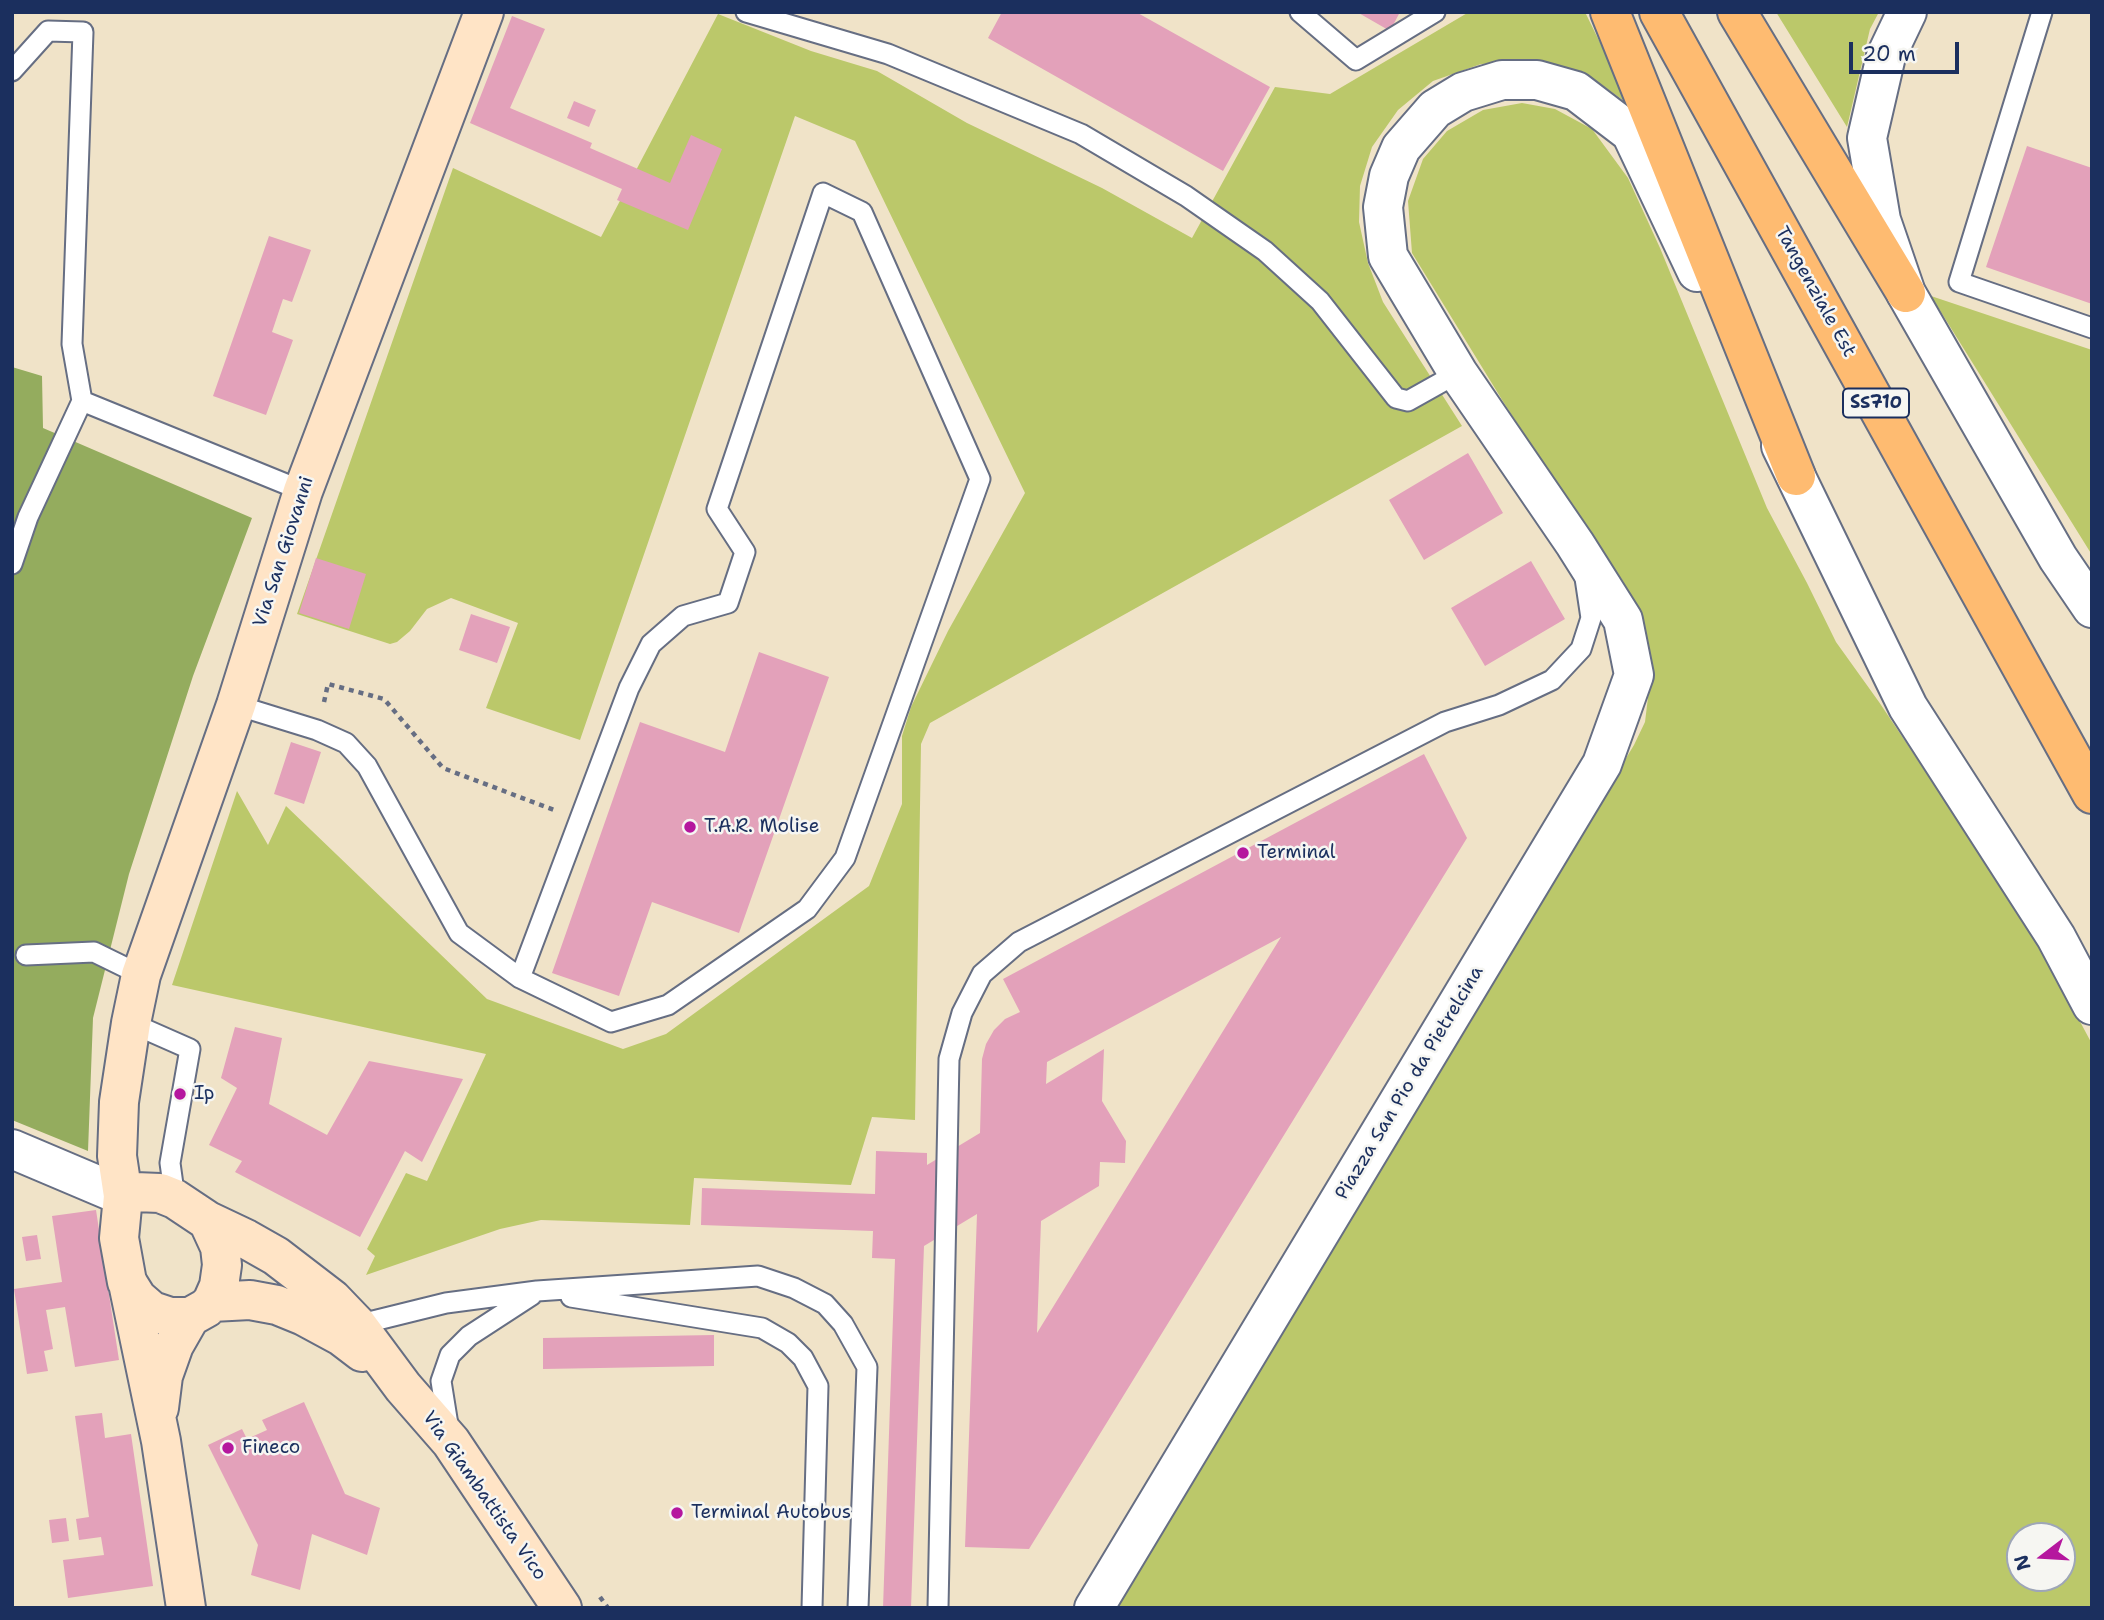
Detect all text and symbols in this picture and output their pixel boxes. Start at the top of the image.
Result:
scale bar [1852,28,1962,72]
text: 20 m [1862,40,1916,68]
street label: Tangenziale Est [1770,223,1860,361]
road number: SS710 [1843,388,1909,418]
street label: Via San Giovanni [249,474,319,630]
place label: T.A.R. Molise [704,816,819,838]
marker: T.A.R. Molise [682,819,698,835]
place label: Terminal [1257,842,1336,864]
marker: Terminal [1235,845,1251,861]
street label: Piazza San Pio da Pietrelcina [1331,962,1489,1204]
place label: Ip [194,1083,215,1105]
marker: Ip [172,1086,188,1102]
street label: Via Giambattista Vico [417,1407,551,1585]
place label: Fineco [242,1437,300,1459]
marker: Fineco [220,1440,236,1456]
place label: Terminal Autobus [691,1502,851,1524]
marker: Terminal Autobus [669,1505,685,1521]
north arrow [2006,1522,2076,1592]
text: N [2008,1552,2037,1574]

